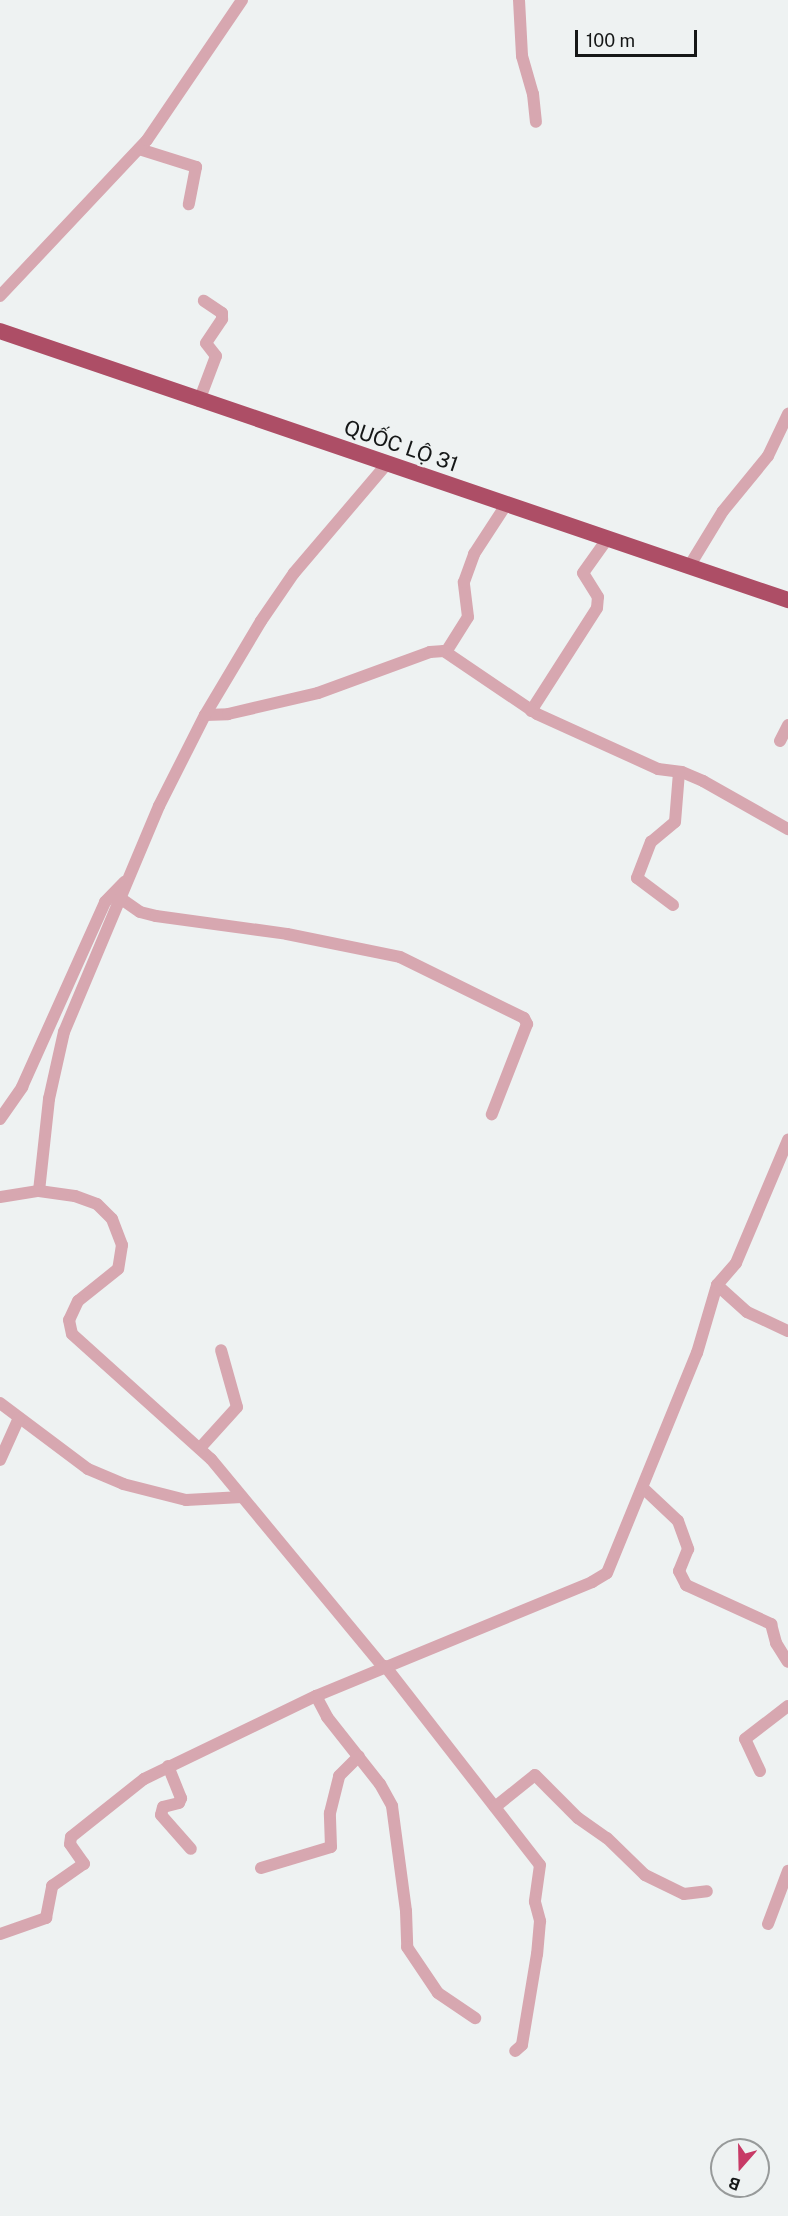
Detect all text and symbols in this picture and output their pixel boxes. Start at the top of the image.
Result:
scale bar [578,18,700,56]
text: 100 m [586,30,635,51]
street label: QUỐC LỘ 31 [341,415,461,477]
north arrow [710,2138,770,2198]
text: B [726,2173,743,2194]

